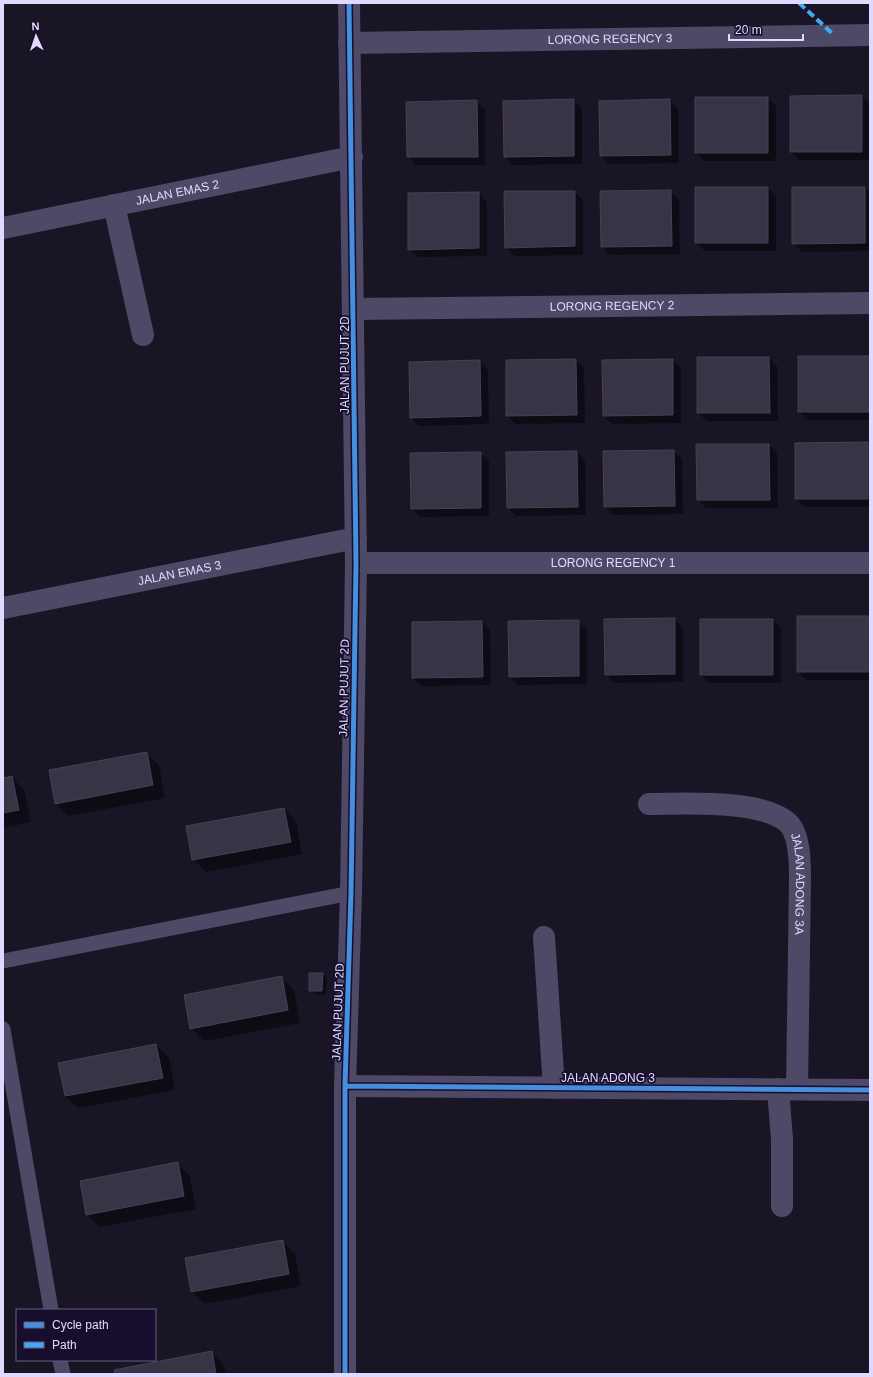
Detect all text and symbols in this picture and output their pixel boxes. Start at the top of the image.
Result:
north arrow [16,16,56,56]
scale bar [729,16,803,42]
text: N [31,20,40,32]
text: 20 m [735,23,762,37]
street label: LORONG REGENCY 3 [548,31,673,47]
street label: JALAN EMAS 2 [134,177,221,208]
street label: LORONG REGENCY 2 [550,298,675,314]
street label: JALAN PUJUT 2D [338,316,352,414]
street label: LORONG REGENCY 1 [551,556,676,570]
street label: JALAN EMAS 3 [137,558,223,588]
street label: JALAN PUJUT 2D [336,639,352,737]
street label: JALAN ADONG 3A [788,831,807,935]
street label: JALAN PUJUT 2D [329,963,347,1061]
street label: JALAN ADONG 3 [561,1071,655,1085]
legend [16,1309,156,1361]
text: Cycle path [52,1318,109,1332]
text: Path [52,1338,77,1352]

